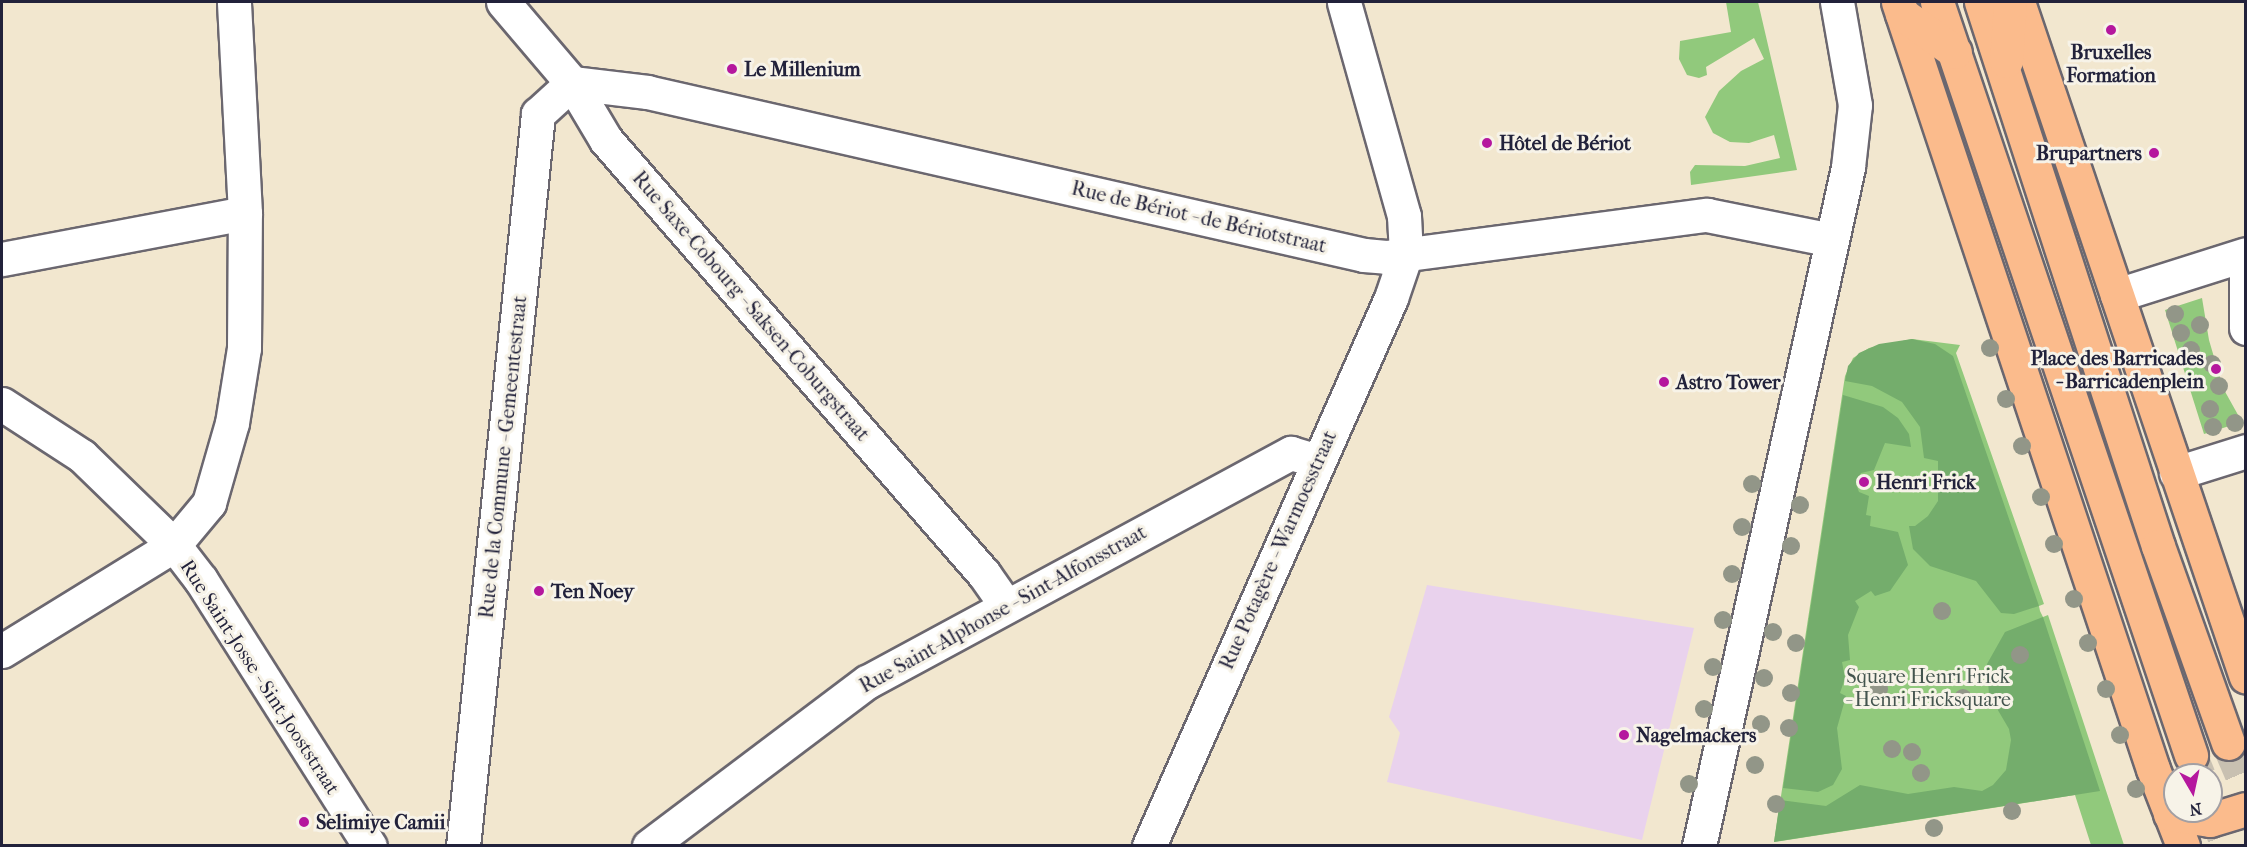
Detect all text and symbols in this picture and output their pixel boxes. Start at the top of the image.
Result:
marker: Bruxelles Formation [2104,23,2118,37]
place label: Bruxelles Formation [2066,40,2156,87]
place label: Le Millenium [744,57,861,81]
marker: Le Millenium [725,62,739,76]
place label: Hôtel de Bériot [1499,131,1631,155]
marker: Hôtel de Bériot [1480,136,1494,150]
place label: Brupartners [2036,141,2142,165]
marker: Brupartners [2147,146,2161,160]
street label: Rue Saxe-Cobourg - Saksen-Coburgstraat [627,166,875,446]
street label: Rue de Bériot - de Bériotstraat [1069,176,1329,258]
street label: Rue de la Commune - Gemeentestraat [474,294,532,620]
place label: Place des Barricades - Barricadenplein [2030,346,2204,393]
marker: Place des Barricades - Barricadenplein [2209,362,2223,376]
place label: Astro Tower [1676,370,1781,394]
marker: Astro Tower [1657,375,1671,389]
street label: Rue Potagère - Warmoesstraat [1214,427,1342,673]
place label: Henri Frick [1876,470,1976,494]
marker: Henri Frick [1857,475,1871,489]
street label: Rue Saint-Alphonse - Sint-Alfonsstraat [855,520,1151,698]
street label: Rue Saint-Josse - Sint-Jooststraat [175,555,345,799]
place label: Ten Noey [551,579,634,603]
marker: Ten Noey [532,584,546,598]
park label: Square Henri Frick - Henri Fricksquare [1845,664,2011,711]
place label: Nagelmackers [1636,723,1756,747]
marker: Nagelmackers [1617,728,1631,742]
north arrow [2163,763,2223,823]
text: N [2188,799,2203,820]
place label: Selimiye Camii [316,810,445,834]
marker: Selimiye Camii [297,815,311,829]

